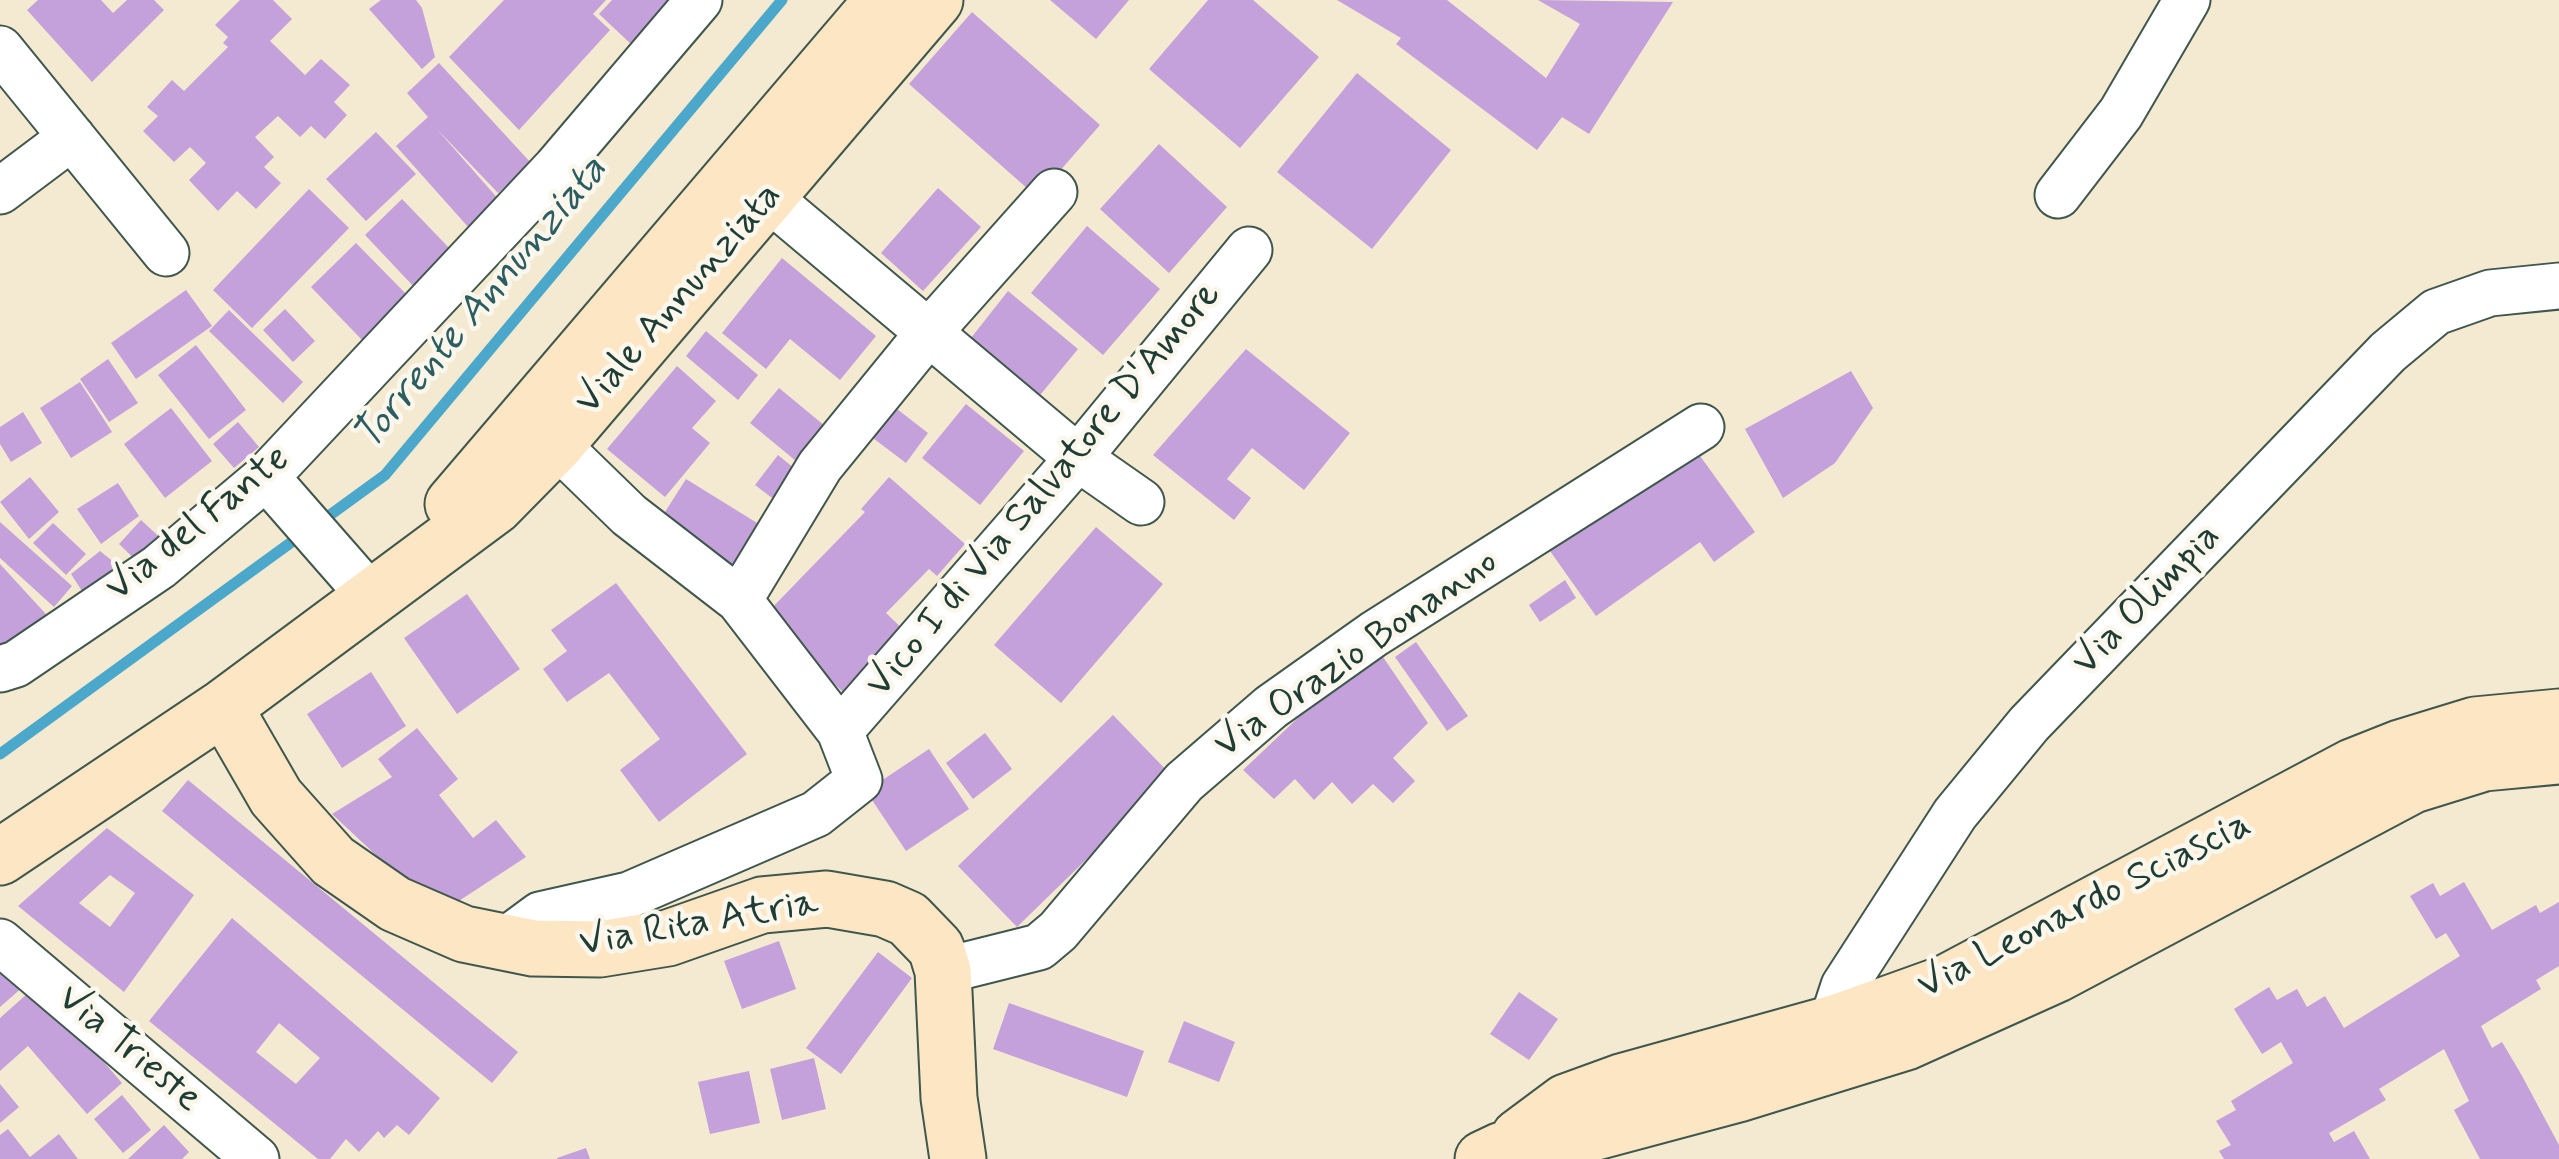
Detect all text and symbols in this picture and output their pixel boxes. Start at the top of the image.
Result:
water label: Torrente Annunziata [344,147,620,463]
street label: Viale Annunziata [566,174,794,426]
street label: Vico I di Via Salvatore D'Amore [857,273,1233,709]
street label: Via del Fante [97,436,301,614]
street label: Via Olimpia [2063,515,2233,687]
street label: Via Orazio Bonanno [1206,539,1508,771]
street label: Via Leonardo Sciascia [1910,802,2260,1012]
street label: Via Rita Atria [576,880,822,970]
street label: Via Trieste [46,976,210,1124]

